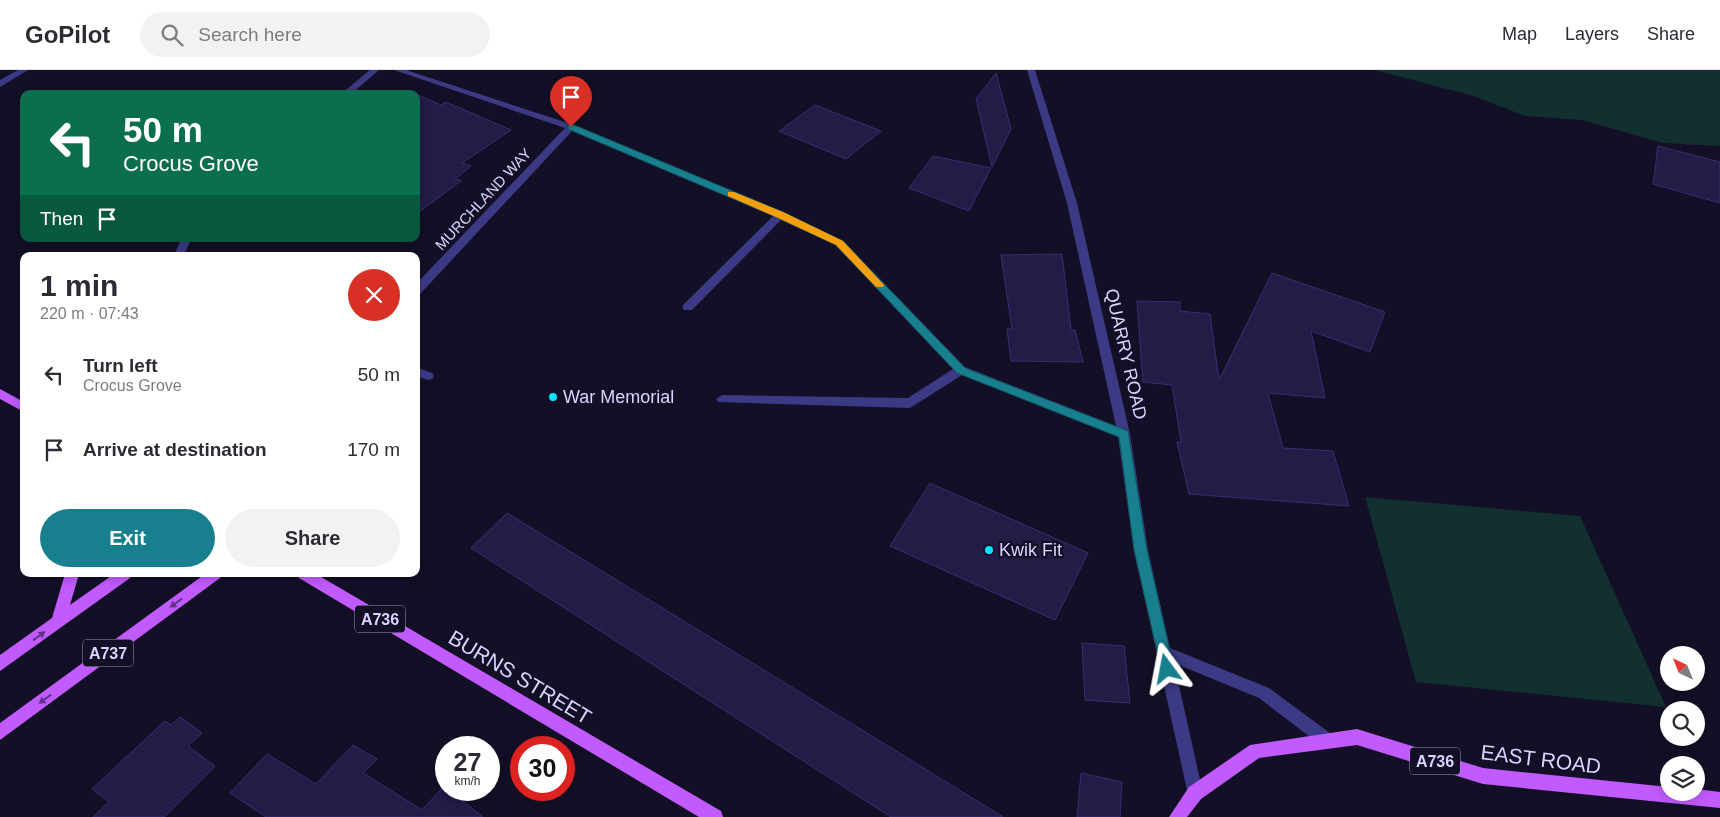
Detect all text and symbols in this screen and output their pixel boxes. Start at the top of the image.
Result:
search box [140,12,490,57]
text: GoPilot [25,21,110,48]
icon: search [158,21,186,49]
text: Search here [198,24,302,45]
text: Map [1502,24,1537,44]
text: Layers [1565,24,1619,44]
text: Share [1647,24,1695,44]
pin [550,76,592,127]
icon: arrive [557,83,585,111]
icon: left [40,110,105,175]
text: 50 m [123,110,203,149]
street label: MURCHLAND WAY [432,145,534,253]
text: Crocus Grove [123,151,259,176]
icon: arrive [93,205,121,233]
text: Then [40,208,83,229]
text: 1 min [40,269,118,302]
button: close [348,269,400,321]
street label: QUARRY ROAD [1101,287,1151,421]
text: 220 m · 07:43 [40,305,139,322]
text: Turn left [83,355,158,376]
icon: left [40,361,68,389]
text: 50 m [358,364,400,385]
text: Crocus Grove [83,377,182,394]
place label: War Memorial [563,387,674,407]
marker: War Memorial [547,391,559,403]
icon: arrive [40,436,68,464]
text: Arrive at destination [83,439,267,460]
text: 170 m [347,439,400,460]
button: Exit [40,509,215,567]
button: Share [225,509,400,567]
place label: Kwik Fit [999,540,1062,560]
marker: Kwik Fit [983,544,995,556]
one-way arrow [169,598,183,608]
road number: A736 [355,606,405,632]
street label: BURNS STREET [445,625,596,729]
one-way arrow [33,631,46,641]
road number: A737 [83,640,133,666]
position arrow [1140,642,1192,694]
north arrow [1660,646,1705,691]
map controls [1660,646,1705,801]
one-way arrow [38,694,52,704]
button: search [1660,701,1705,746]
speed limit sign: 30 [510,736,575,801]
street label: EAST ROAD [1480,740,1602,778]
text: 27 [454,748,481,776]
road number: A736 [1410,748,1460,774]
button: layers [1660,756,1705,801]
text: km/h [454,774,481,788]

